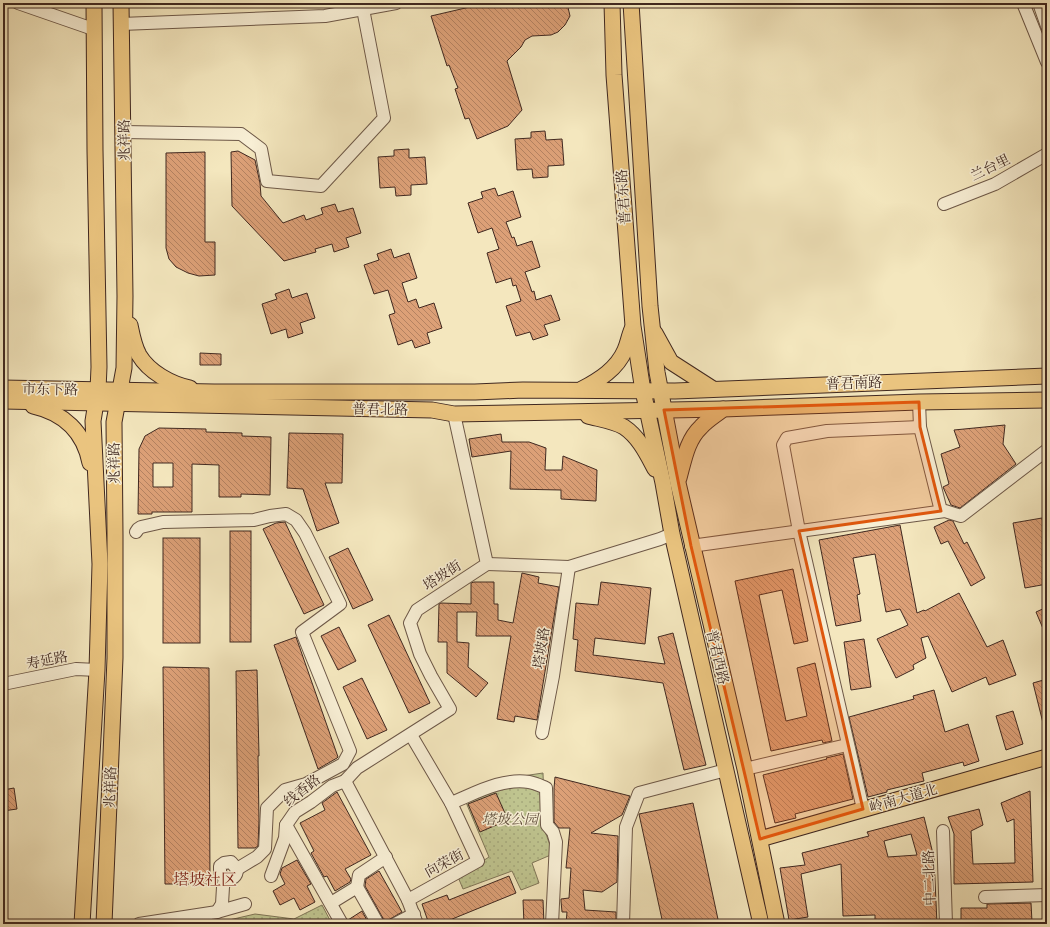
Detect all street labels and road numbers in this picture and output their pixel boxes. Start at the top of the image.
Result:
street label: 兆祥路 [116,119,136,161]
street label: 兰台里 [968,151,1014,187]
street label: 普君东路 [613,168,637,225]
street label: 普君南路 [826,374,882,396]
street label: 市东下路 [22,381,78,401]
street label: 普君北路 [352,401,408,421]
street label: 兆祥路 [106,442,126,484]
street label: 塔坡街 [420,557,466,597]
street label: 塔坡路 [530,626,556,671]
street label: 普君西路 [700,628,732,687]
street label: 寿延路 [25,648,70,676]
street label: 兆祥路 [101,766,123,808]
street label: 线香路 [281,771,326,812]
street label: 岭南大道北 [867,781,940,819]
street label: 向荣街 [422,846,468,884]
street label: 中二北路 [920,850,942,906]

